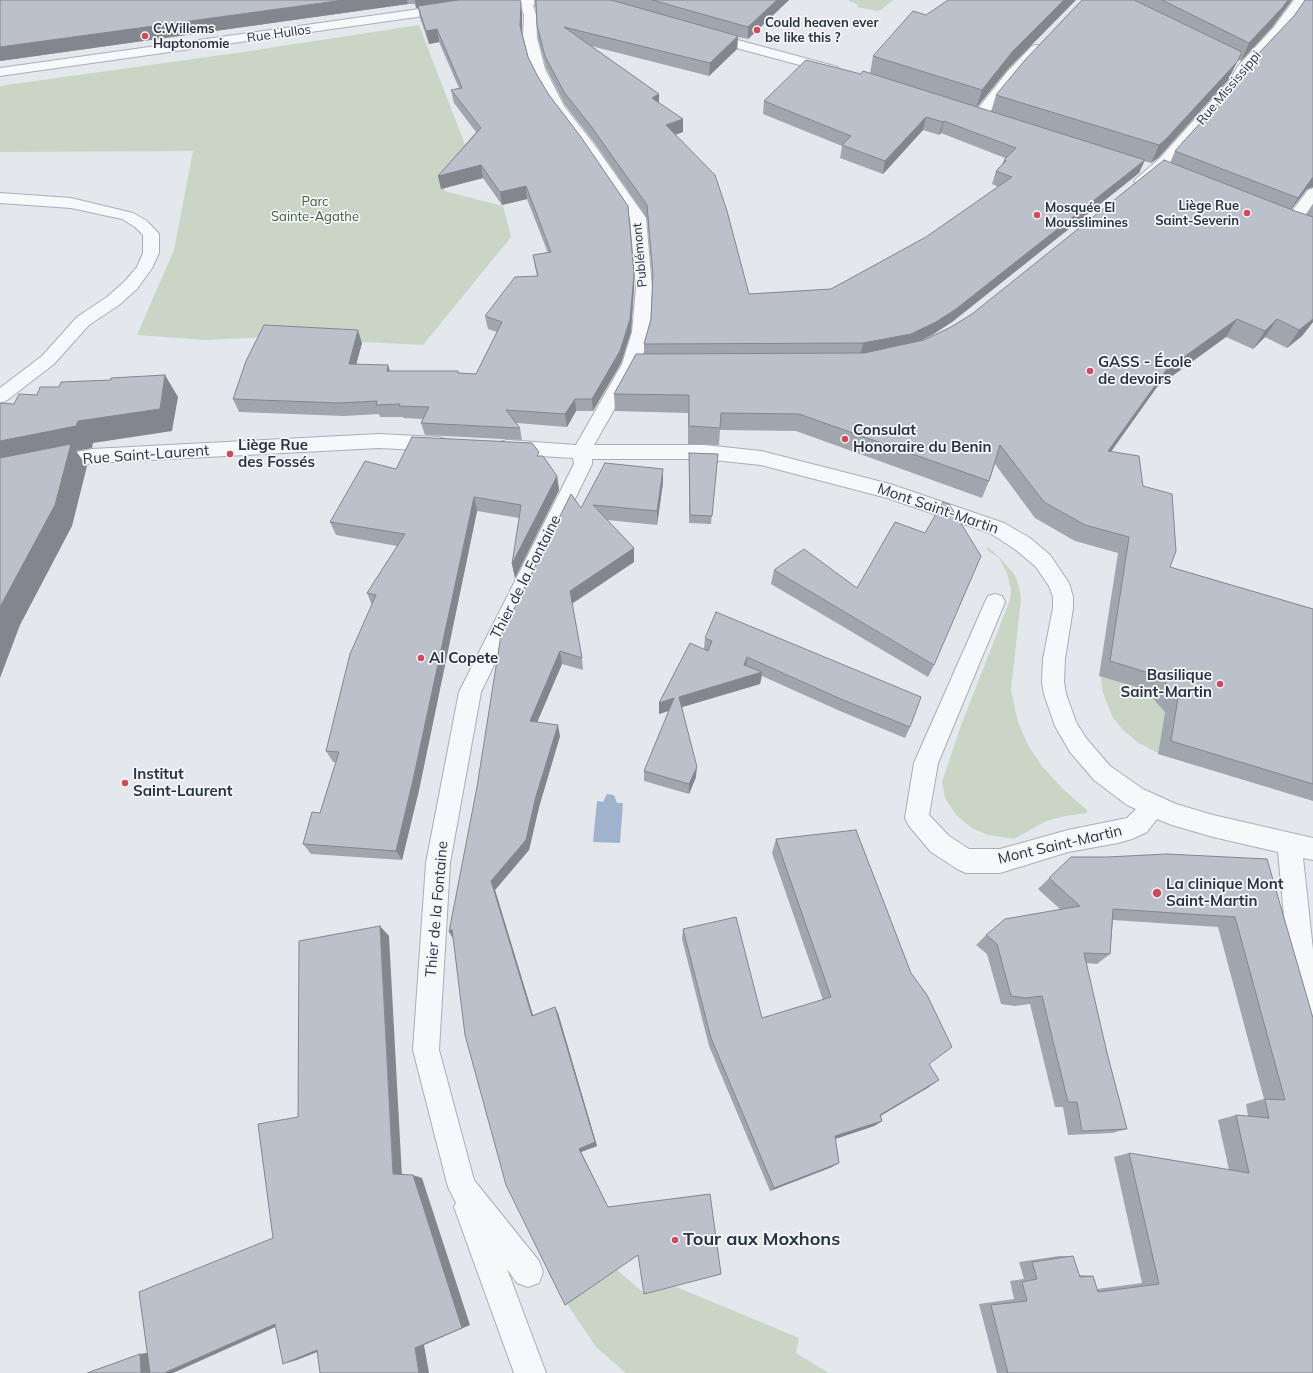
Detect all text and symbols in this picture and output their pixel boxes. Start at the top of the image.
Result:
place label: Could heaven ever be like this ? [765,15,879,46]
place label: C.Willems Haptonomie [153,21,229,52]
street label: Rue Hullos [246,22,312,46]
marker: Could heaven ever be like this ? [752,25,762,35]
marker: C.Willems Haptonomie [140,31,150,41]
street label: Rue Mississippi [1193,48,1265,128]
park label: Parc Sainte-Agathe [271,194,359,225]
place label: Liège Rue Saint-Severin [1155,198,1239,229]
place label: Mosquée El Mousslimines [1045,200,1128,231]
marker: Liège Rue Saint-Severin [1242,208,1252,218]
marker: Mosquée El Mousslimines [1032,210,1042,220]
street label: Publémont [629,222,651,288]
place label: GASS - École de devoirs [1098,353,1192,388]
marker: GASS - École de devoirs [1085,366,1095,376]
place label: Consulat Honoraire du Benin [853,421,991,456]
marker: Consulat Honoraire du Benin [840,434,850,444]
place label: Liège Rue des Fossés [238,436,315,471]
street label: Rue Saint-Laurent [82,442,210,468]
marker: Liège Rue des Fossés [225,449,235,459]
street label: Mont Saint-Martin [875,480,1001,538]
street label: Thier de la Fontaine [487,512,565,642]
place label: Al Copete [429,649,498,667]
marker: Al Copete [416,653,426,663]
place label: Basilique Saint-Martin [1121,666,1212,701]
marker: Basilique Saint-Martin [1215,679,1225,689]
place label: Institut Saint-Laurent [133,765,232,800]
marker: Institut Saint-Laurent [120,778,130,788]
street label: Mont Saint-Martin [996,822,1124,868]
street label: Thier de la Fontaine [422,840,452,978]
place label: La clinique Mont Saint-Martin [1166,875,1283,910]
marker: La clinique Mont Saint-Martin [1151,887,1163,899]
place label: Tour aux Moxhons [683,1229,840,1251]
marker: Tour aux Moxhons [670,1235,680,1245]

